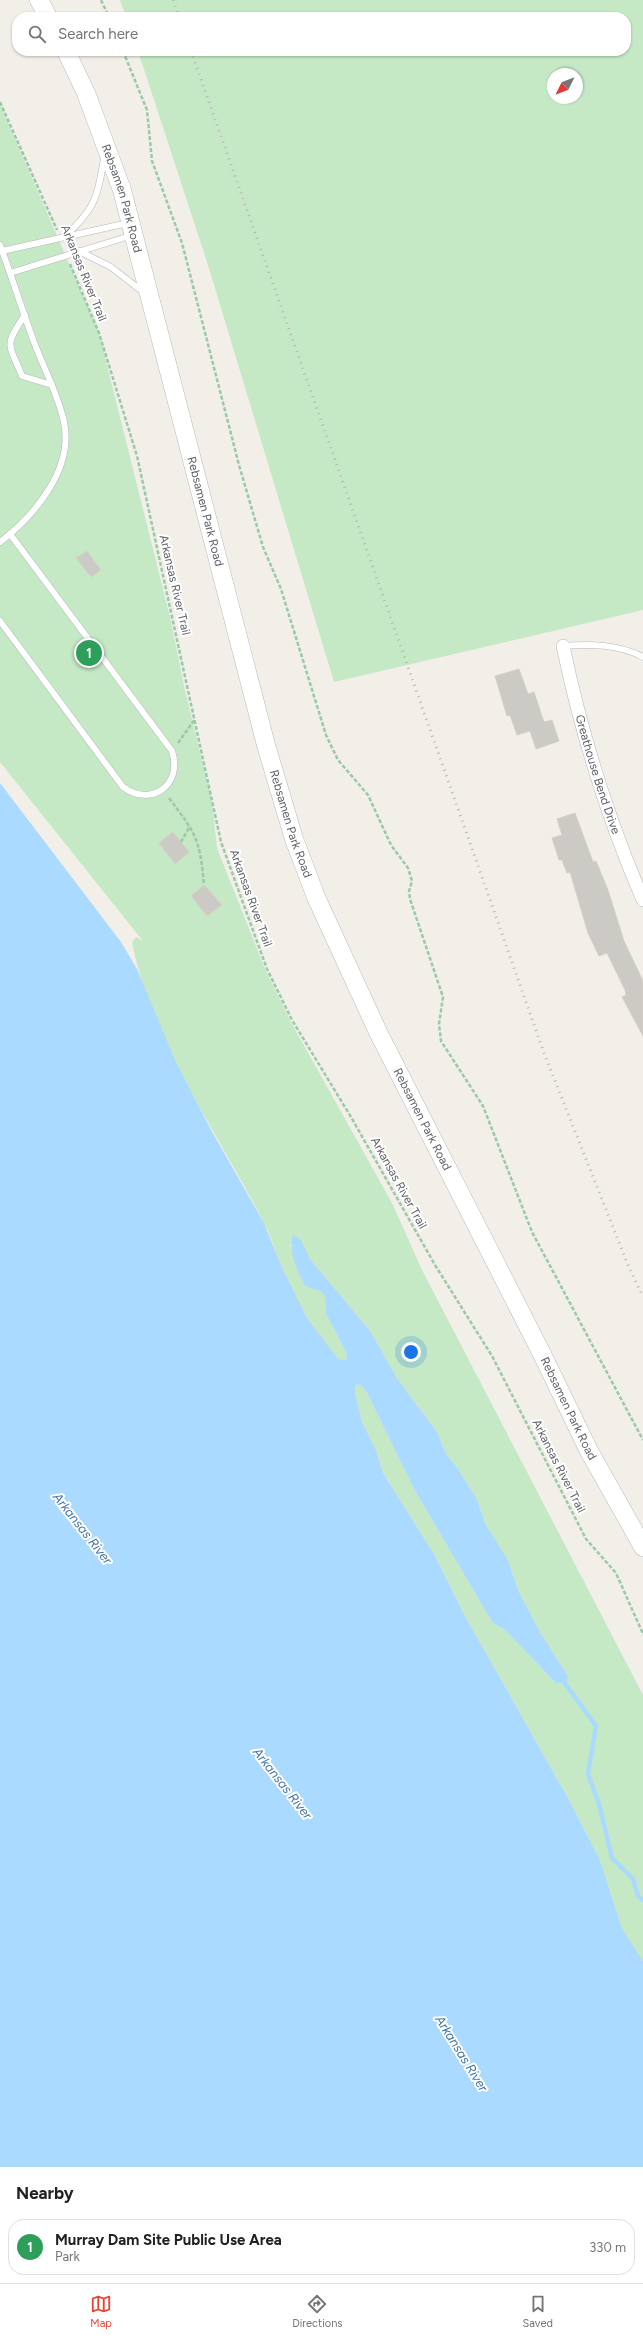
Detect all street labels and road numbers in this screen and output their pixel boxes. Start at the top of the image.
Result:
street label: Rebsamen Park Road [99,142,145,254]
street label: Arkansas River Trail [58,223,110,323]
street label: Rebsamen Park Road [184,455,226,568]
street label: Arkansas River Trail [157,533,193,637]
street label: Greathouse Bend Drive [573,713,623,836]
street label: Rebsamen Park Road [267,768,315,880]
street label: Arkansas River Trail [227,847,275,949]
street label: Rebsamen Park Road [391,1066,454,1173]
street label: Arkansas River Trail [368,1135,430,1231]
street label: Rebsamen Park Road [538,1355,600,1462]
street label: Arkansas River Trail [529,1417,589,1515]

